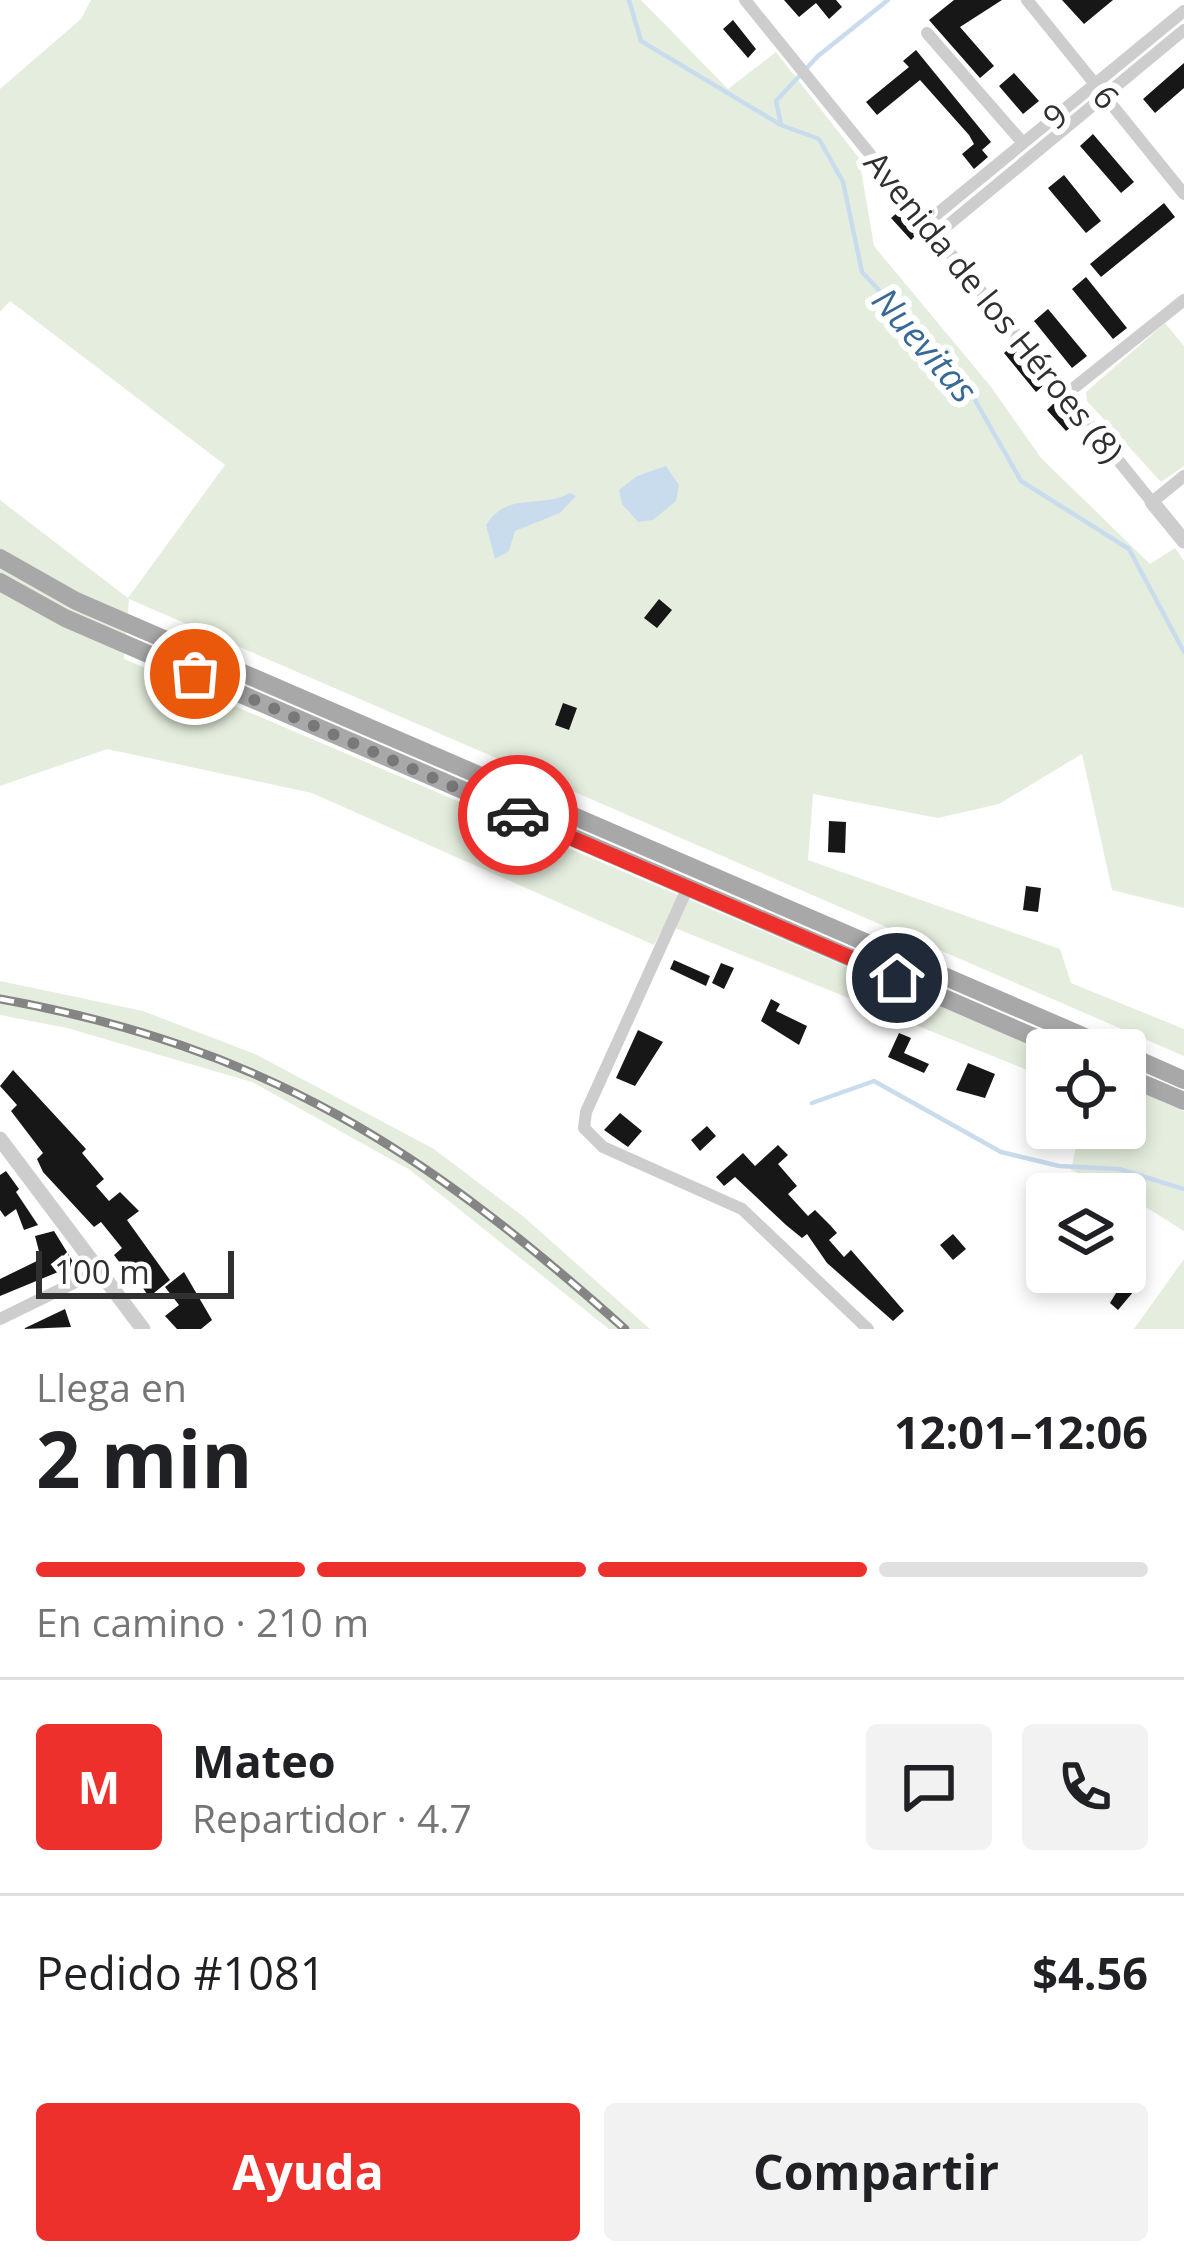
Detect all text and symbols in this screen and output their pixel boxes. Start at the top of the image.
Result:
street label: 6 [1083,75,1130,118]
street label: 9 [1033,92,1076,139]
street label: Avenida de los Héroes (8) [855,141,1134,472]
water label: Nuevitas [862,277,989,413]
pin [144,623,246,725]
icon: bag [162,641,228,707]
courier [458,755,578,875]
icon: car [485,782,551,848]
pin [846,927,948,1029]
icon: home [864,945,930,1011]
map controls [1026,1029,1146,1293]
button: locate [1026,1029,1146,1149]
button: layers [1026,1173,1146,1293]
scale bar [36,1245,234,1298]
text: 100 m [54,1249,150,1294]
text: Llega en [36,1360,187,1413]
text: 12:01–12:06 [894,1401,1148,1462]
text: 2 min [36,1405,253,1511]
text: En camino · 210 m [36,1595,369,1648]
button: chat [866,1724,992,1850]
button: phone [1022,1724,1148,1850]
text: Mateo [192,1730,336,1791]
text: M [78,1756,120,1817]
text: Repartidor · 4.7 [192,1791,472,1844]
text: Pedido #1081 [36,1942,326,2003]
text: $4.56 [1032,1942,1148,2003]
button: Ayuda [36,2103,580,2241]
button: Compartir [604,2103,1148,2241]

